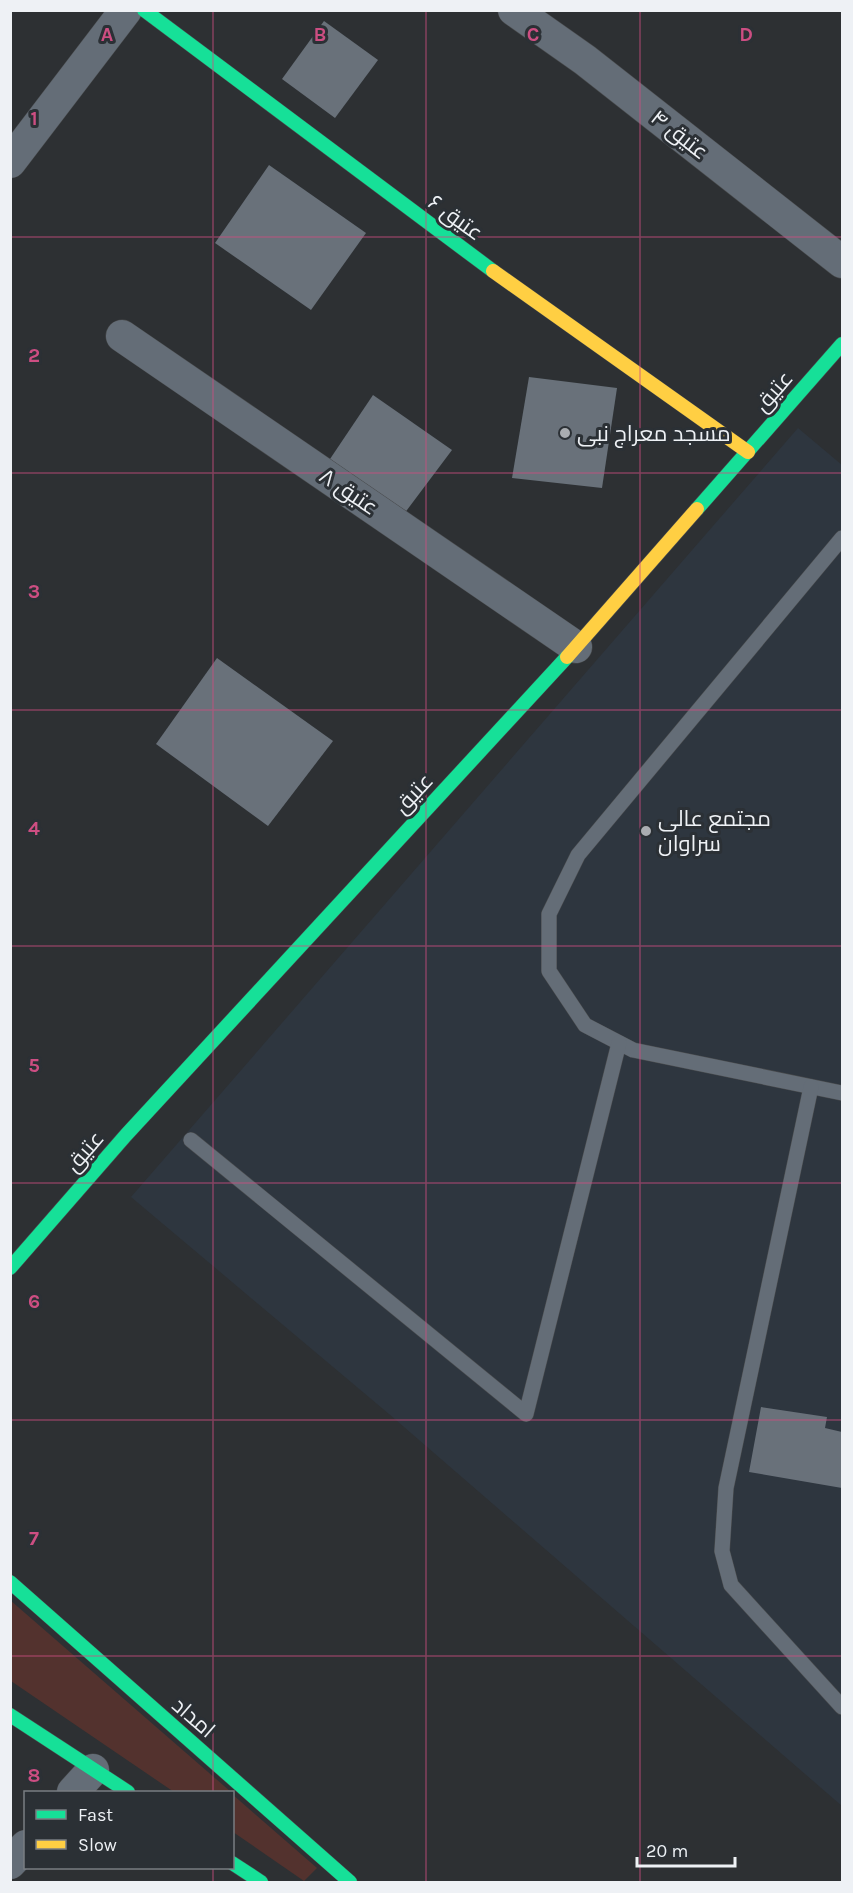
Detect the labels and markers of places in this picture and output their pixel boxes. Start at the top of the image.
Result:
place label: مسجد معراج نبی [577,421,731,448]
marker: مسجد معراج نبی [558,426,572,440]
place label: مجتمع عالی سراوان [658,806,771,857]
marker: مجتمع عالی سراوان [639,824,653,838]

